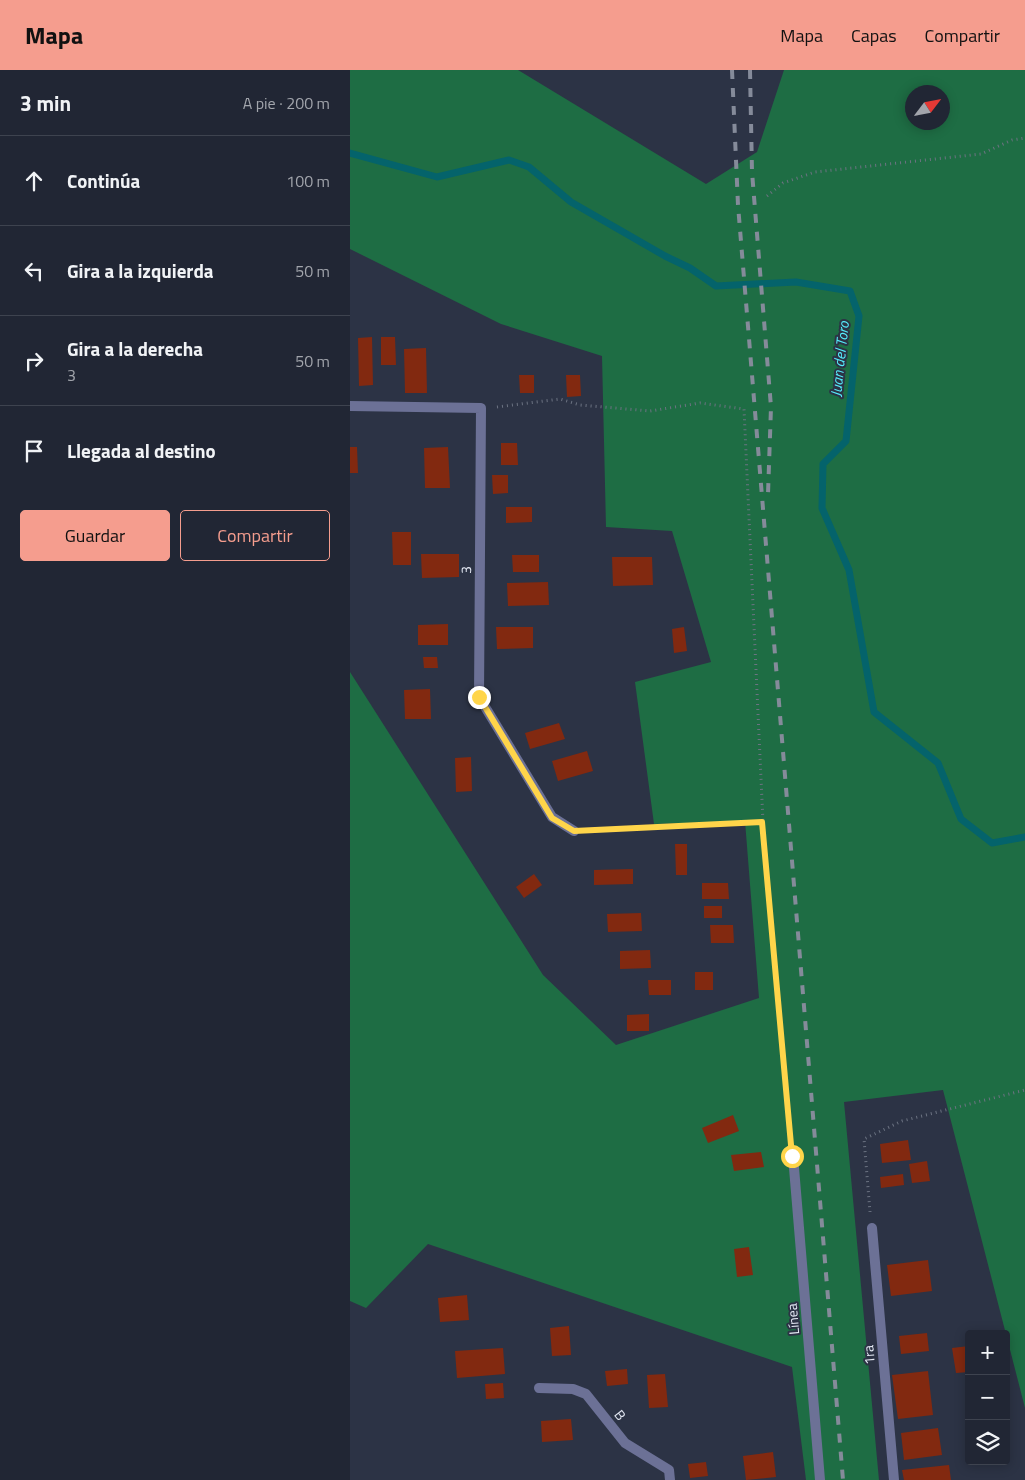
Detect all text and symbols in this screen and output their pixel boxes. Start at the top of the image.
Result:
text: Mapa [25,17,83,53]
text: Mapa [780,22,823,49]
text: Capas [851,22,897,49]
text: Compartir [925,22,1000,49]
north arrow [905,85,950,130]
text: 3 min [20,87,71,119]
text: A pie · 200 m [243,91,330,115]
text: Continúa [67,166,140,195]
icon: ahead [20,167,48,195]
text: 100 m [286,169,330,193]
text: Gira a la izquierda [67,256,214,285]
icon: left [20,257,48,285]
text: 50 m [295,259,330,283]
water label: Juan del Toro [824,319,855,398]
text: Gira a la derecha [67,334,203,363]
icon: right [20,347,48,375]
text: 50 m [295,349,330,373]
text: 3 [67,363,76,387]
text: Llegada al destino [67,436,216,465]
icon: arrive [20,437,48,465]
button: Guardar [20,510,170,561]
button: Compartir [180,510,330,561]
street label: 3 [455,566,476,574]
route end [468,686,491,709]
route start [781,1145,804,1168]
street label: Línea [781,1303,804,1336]
map controls [965,1330,1010,1465]
button: + [965,1330,1010,1375]
street label: 1ra [857,1344,880,1366]
button: − [965,1375,1010,1420]
street label: B [609,1405,631,1425]
button: layers [965,1420,1010,1465]

